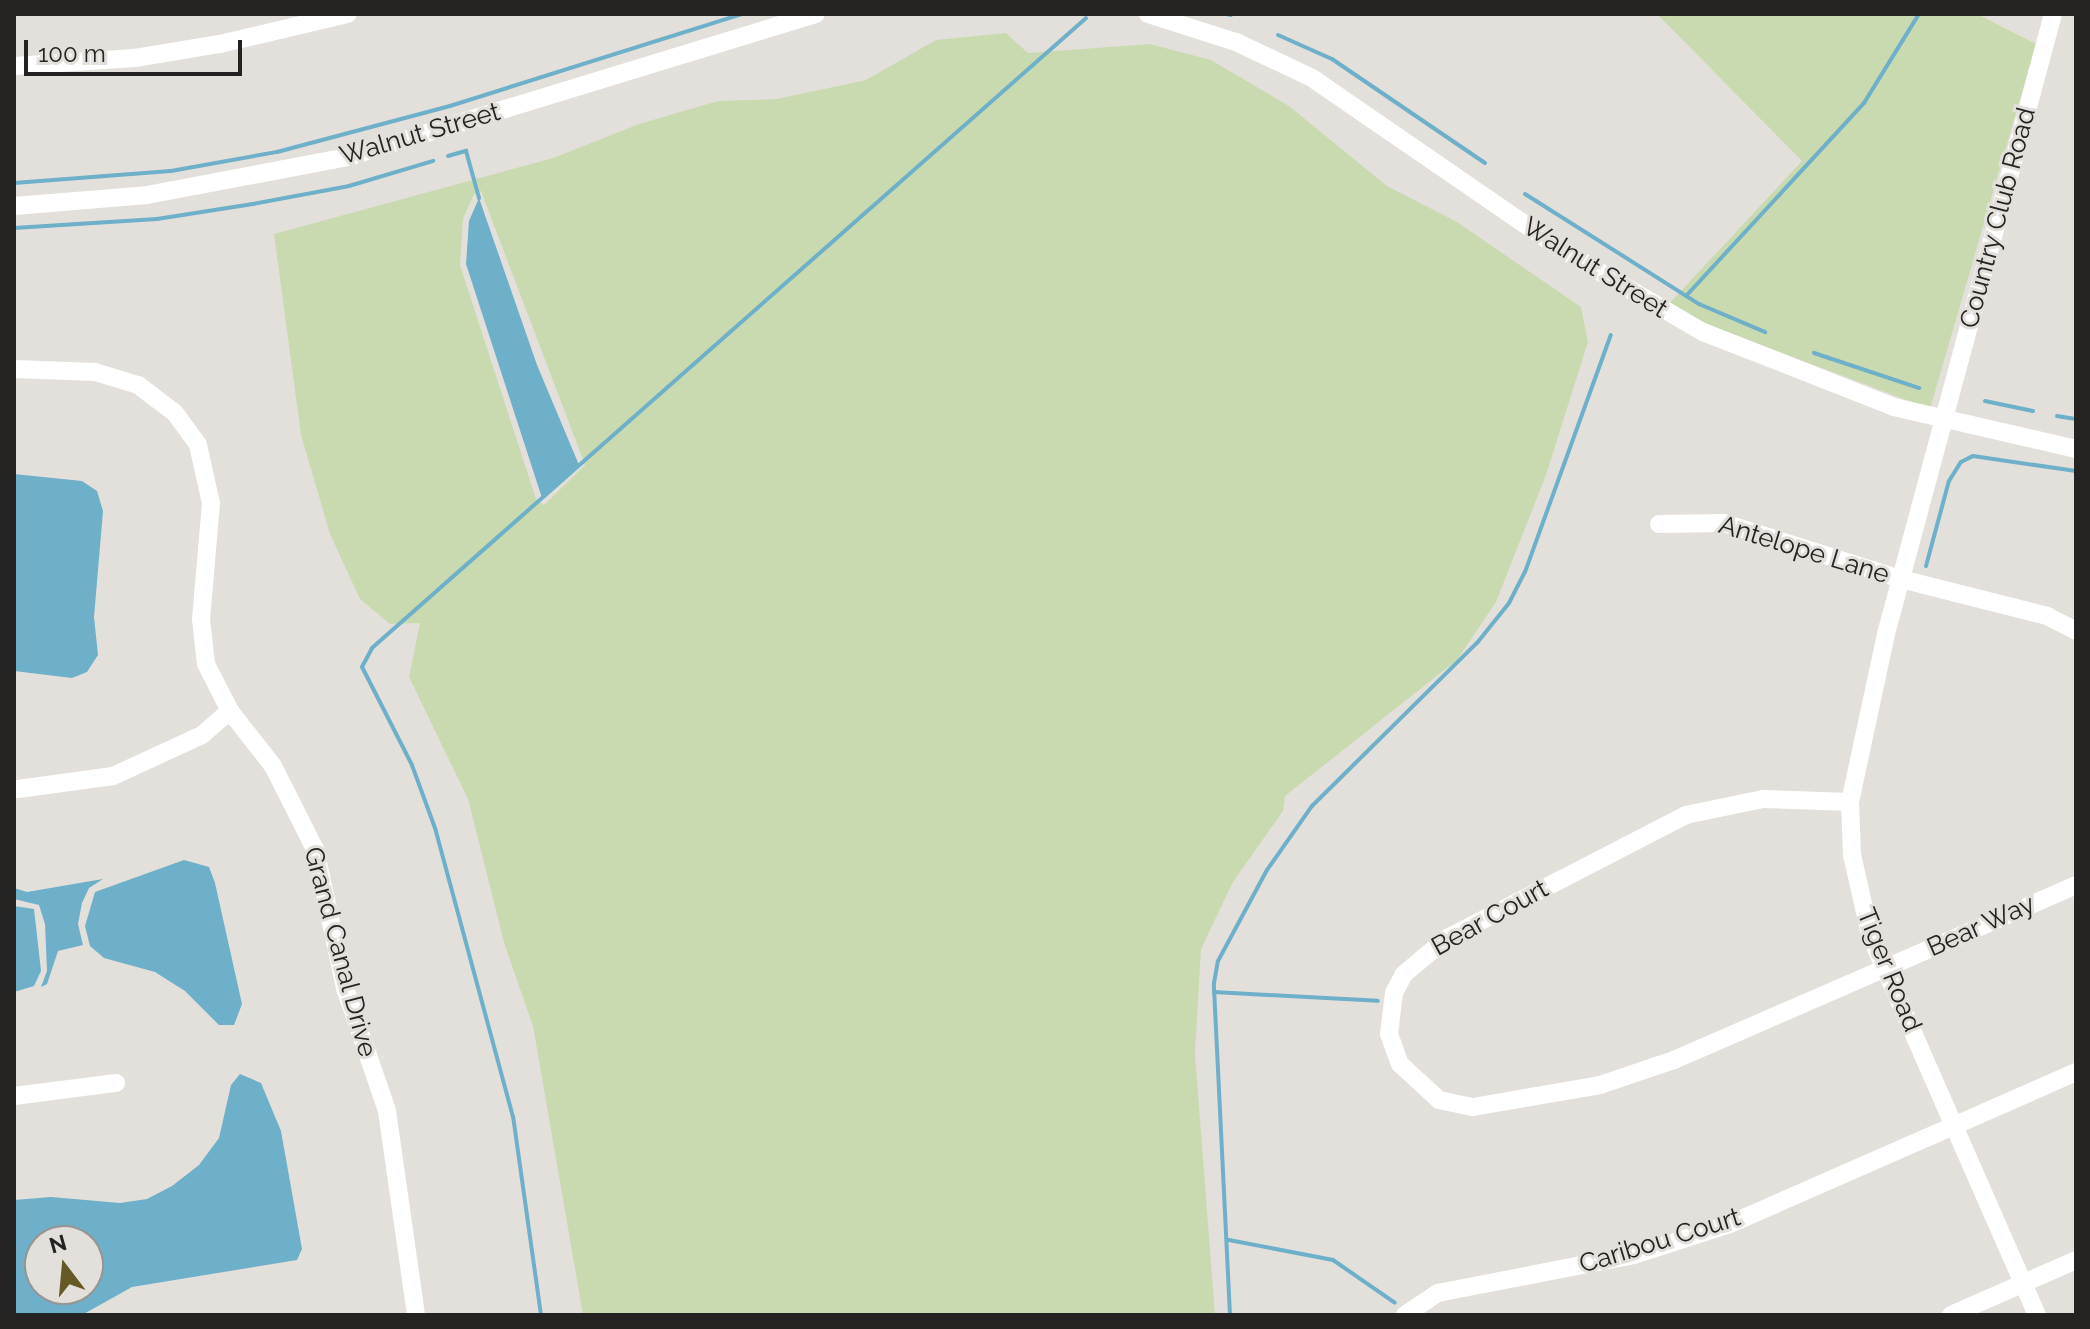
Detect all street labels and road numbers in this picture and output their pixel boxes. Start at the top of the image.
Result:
street label: Walnut Street [336,96,504,172]
street label: Country Club Road [1953,104,2043,332]
street label: Walnut Street [1517,211,1673,325]
street label: Antelope Lane [1715,509,1893,591]
street label: Grand Canal Drive [297,843,383,1061]
street label: Bear Court [1426,873,1554,963]
street label: Bear Way [1922,888,2040,964]
street label: Tiger Road [1850,903,1928,1037]
street label: Caribou Court [1576,1202,1744,1280]

